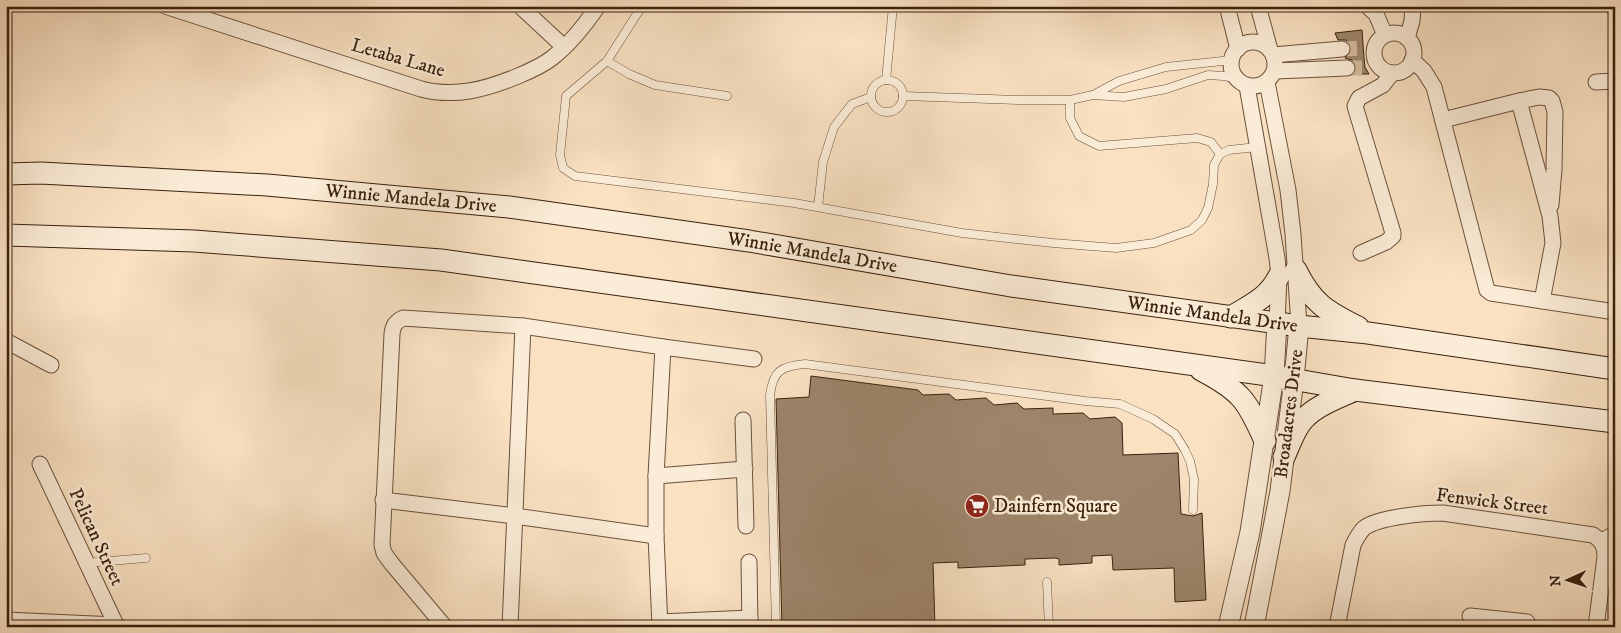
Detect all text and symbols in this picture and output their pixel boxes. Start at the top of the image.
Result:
street label: Letaba Lane [349,34,448,82]
street label: Winnie Mandela Drive [323,179,498,217]
street label: Winnie Mandela Drive [725,226,899,278]
street label: Winnie Mandela Drive [1125,291,1299,337]
street label: Broadacres Drive [1270,348,1308,480]
street label: Fenwick Street [1435,484,1549,520]
street label: Pelican Street [64,485,128,589]
supermarket icon: Dainfern Square [964,493,990,519]
place label: Dainfern Square [994,495,1118,519]
north arrow [1544,556,1594,606]
text: N [1547,574,1565,587]

